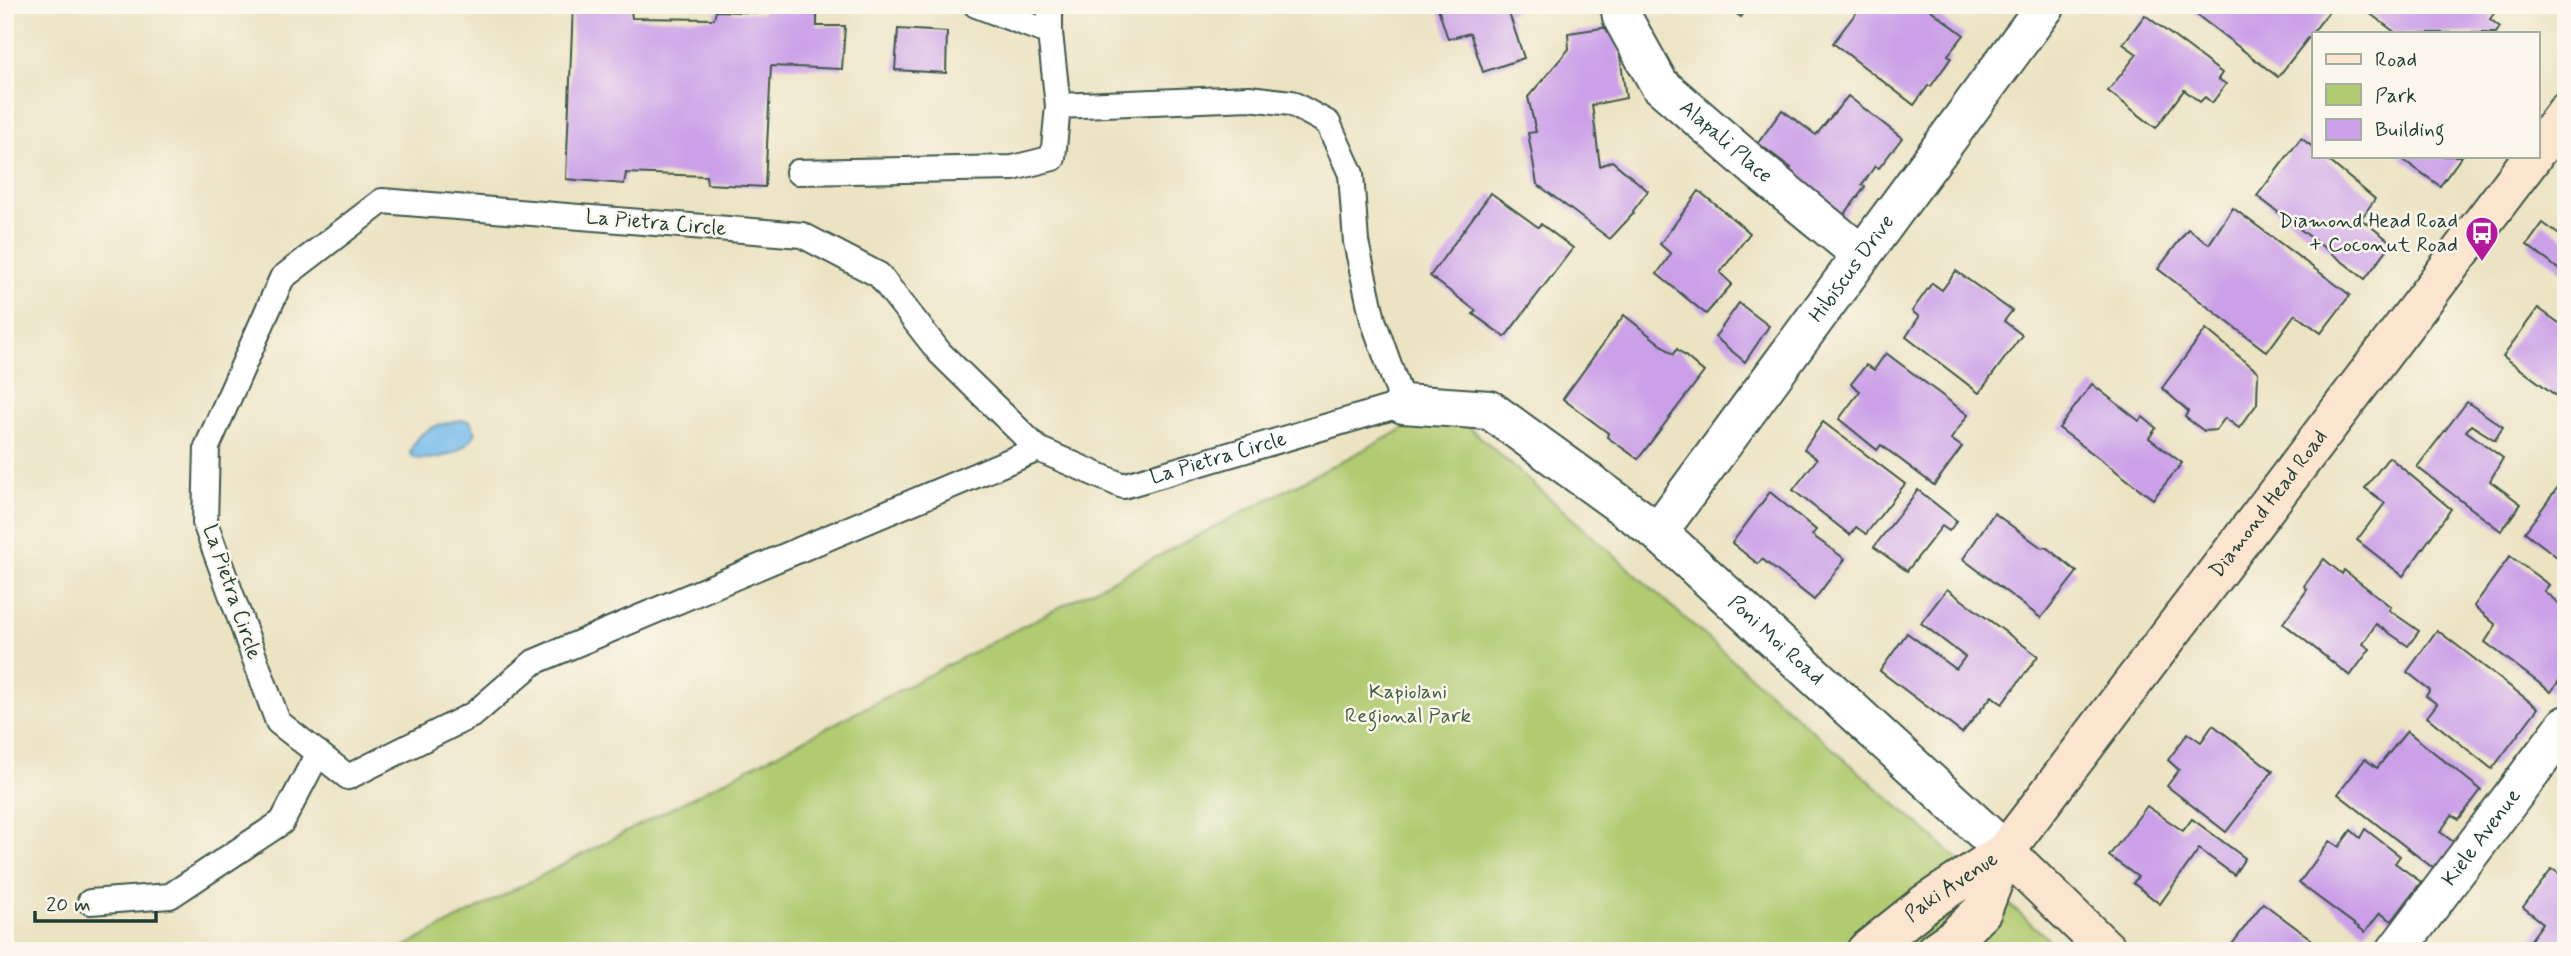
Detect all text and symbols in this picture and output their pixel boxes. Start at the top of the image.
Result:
legend [2312,32,2540,158]
text: Road [2375,46,2417,74]
text: Park [2375,82,2417,110]
street label: Alapali Place [1673,94,1778,190]
text: Building [2375,116,2445,146]
street label: La Pietra Circle [584,203,728,243]
place label: Diamond Head Road + Coconut Road [2279,207,2458,259]
street label: Hibiscus Drive [1803,209,1901,328]
bus stop icon: Diamond Head Road + Coconut Road [2463,214,2501,263]
street label: Diamond Head Road [2203,424,2334,584]
street label: La Pietra Circle [1147,425,1290,491]
street label: La Pietra Circle [196,521,268,663]
street label: Poni Moi Road [1722,589,1830,692]
park label: Kapiolani Regional Park [1345,678,1472,732]
street label: Kiele Avenue [2435,783,2527,892]
street label: Paki Avenue [1899,845,2004,929]
scale bar [35,879,156,923]
text: 20 m [46,891,91,919]

